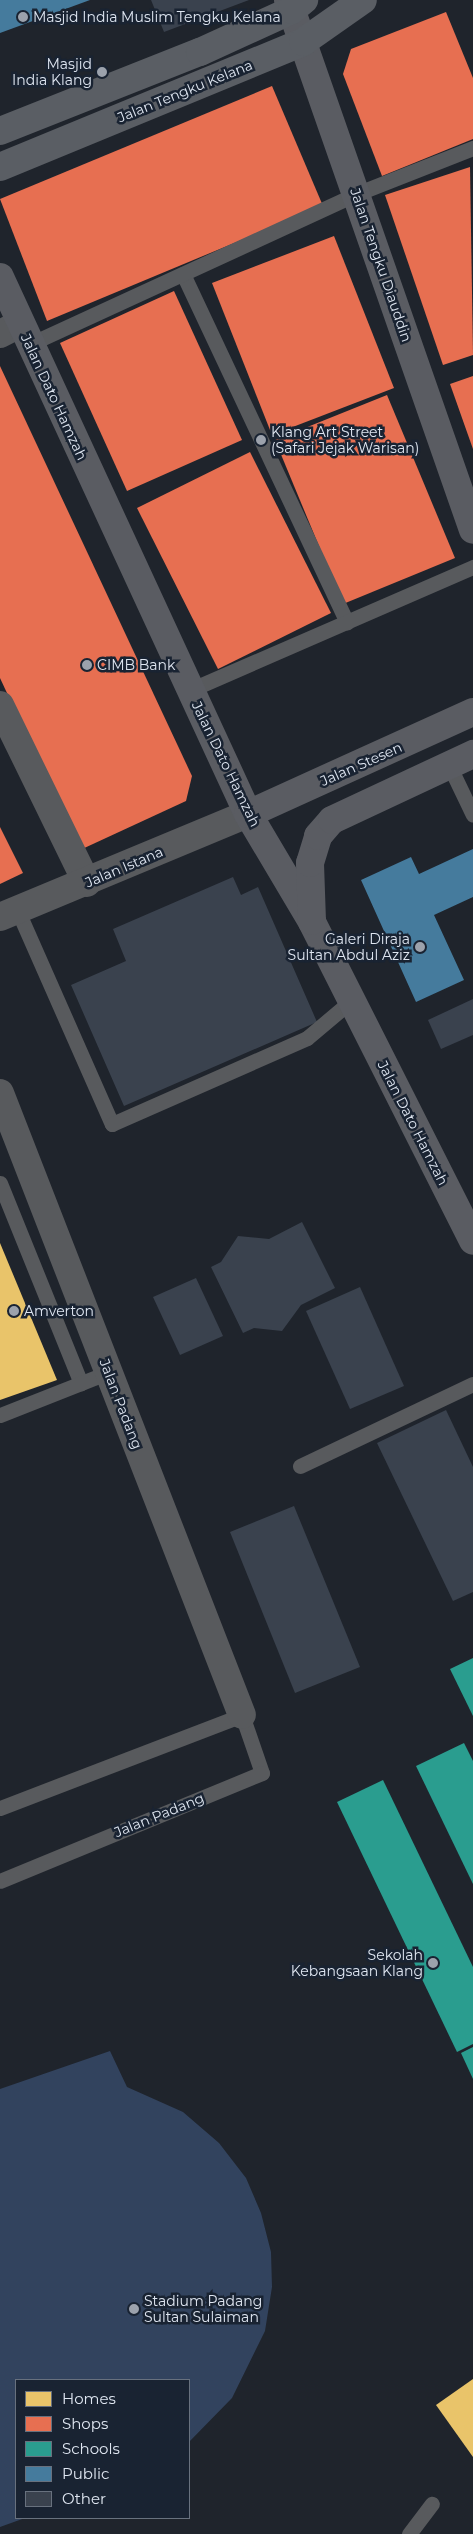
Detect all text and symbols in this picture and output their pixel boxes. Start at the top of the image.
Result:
place label: Masjid India Muslim Tengku Kelana [33,9,281,25]
marker: Masjid India Muslim Tengku Kelana [17,11,29,23]
place label: Masjid India Klang [12,56,92,88]
street label: Jalan Tengku Kelana [115,56,255,126]
marker: Masjid India Klang [96,66,108,78]
street label: Jalan Tengku Diauddin [347,186,415,344]
street label: Jalan Dato Hamzah [17,331,91,463]
place label: Klang Art Street (Safari Jejak Warisan) [271,424,419,457]
marker: Klang Art Street (Safari Jejak Warisan) [255,434,267,446]
place label: CIMB Bank [97,657,175,673]
marker: CIMB Bank [81,659,93,671]
street label: Jalan Dato Hamzah [188,699,264,829]
street label: Jalan Stesen [318,738,404,790]
street label: Jalan Istana [83,843,165,891]
place label: Galeri Diraja Sultan Abdul Aziz [288,931,410,964]
marker: Galeri Diraja Sultan Abdul Aziz [414,941,426,953]
street label: Jalan Dato Hamzah [374,1058,452,1188]
place label: Amverton [24,1303,94,1319]
marker: Amverton [8,1305,20,1317]
street label: Jalan Padang [96,1356,146,1452]
street label: Jalan Padang [112,1789,206,1841]
place label: Sekolah Kebangsaan Klang [291,1947,423,1980]
marker: Sekolah Kebangsaan Klang [427,1957,439,1969]
place label: Stadium Padang Sultan Sulaiman [144,2293,262,2326]
marker: Stadium Padang Sultan Sulaiman [128,2303,140,2315]
legend [15,2379,190,2519]
text: Homes [62,2389,116,2408]
text: Shops [62,2414,108,2433]
text: Schools [62,2439,120,2458]
text: Public [62,2464,110,2483]
text: Other [62,2489,106,2508]

